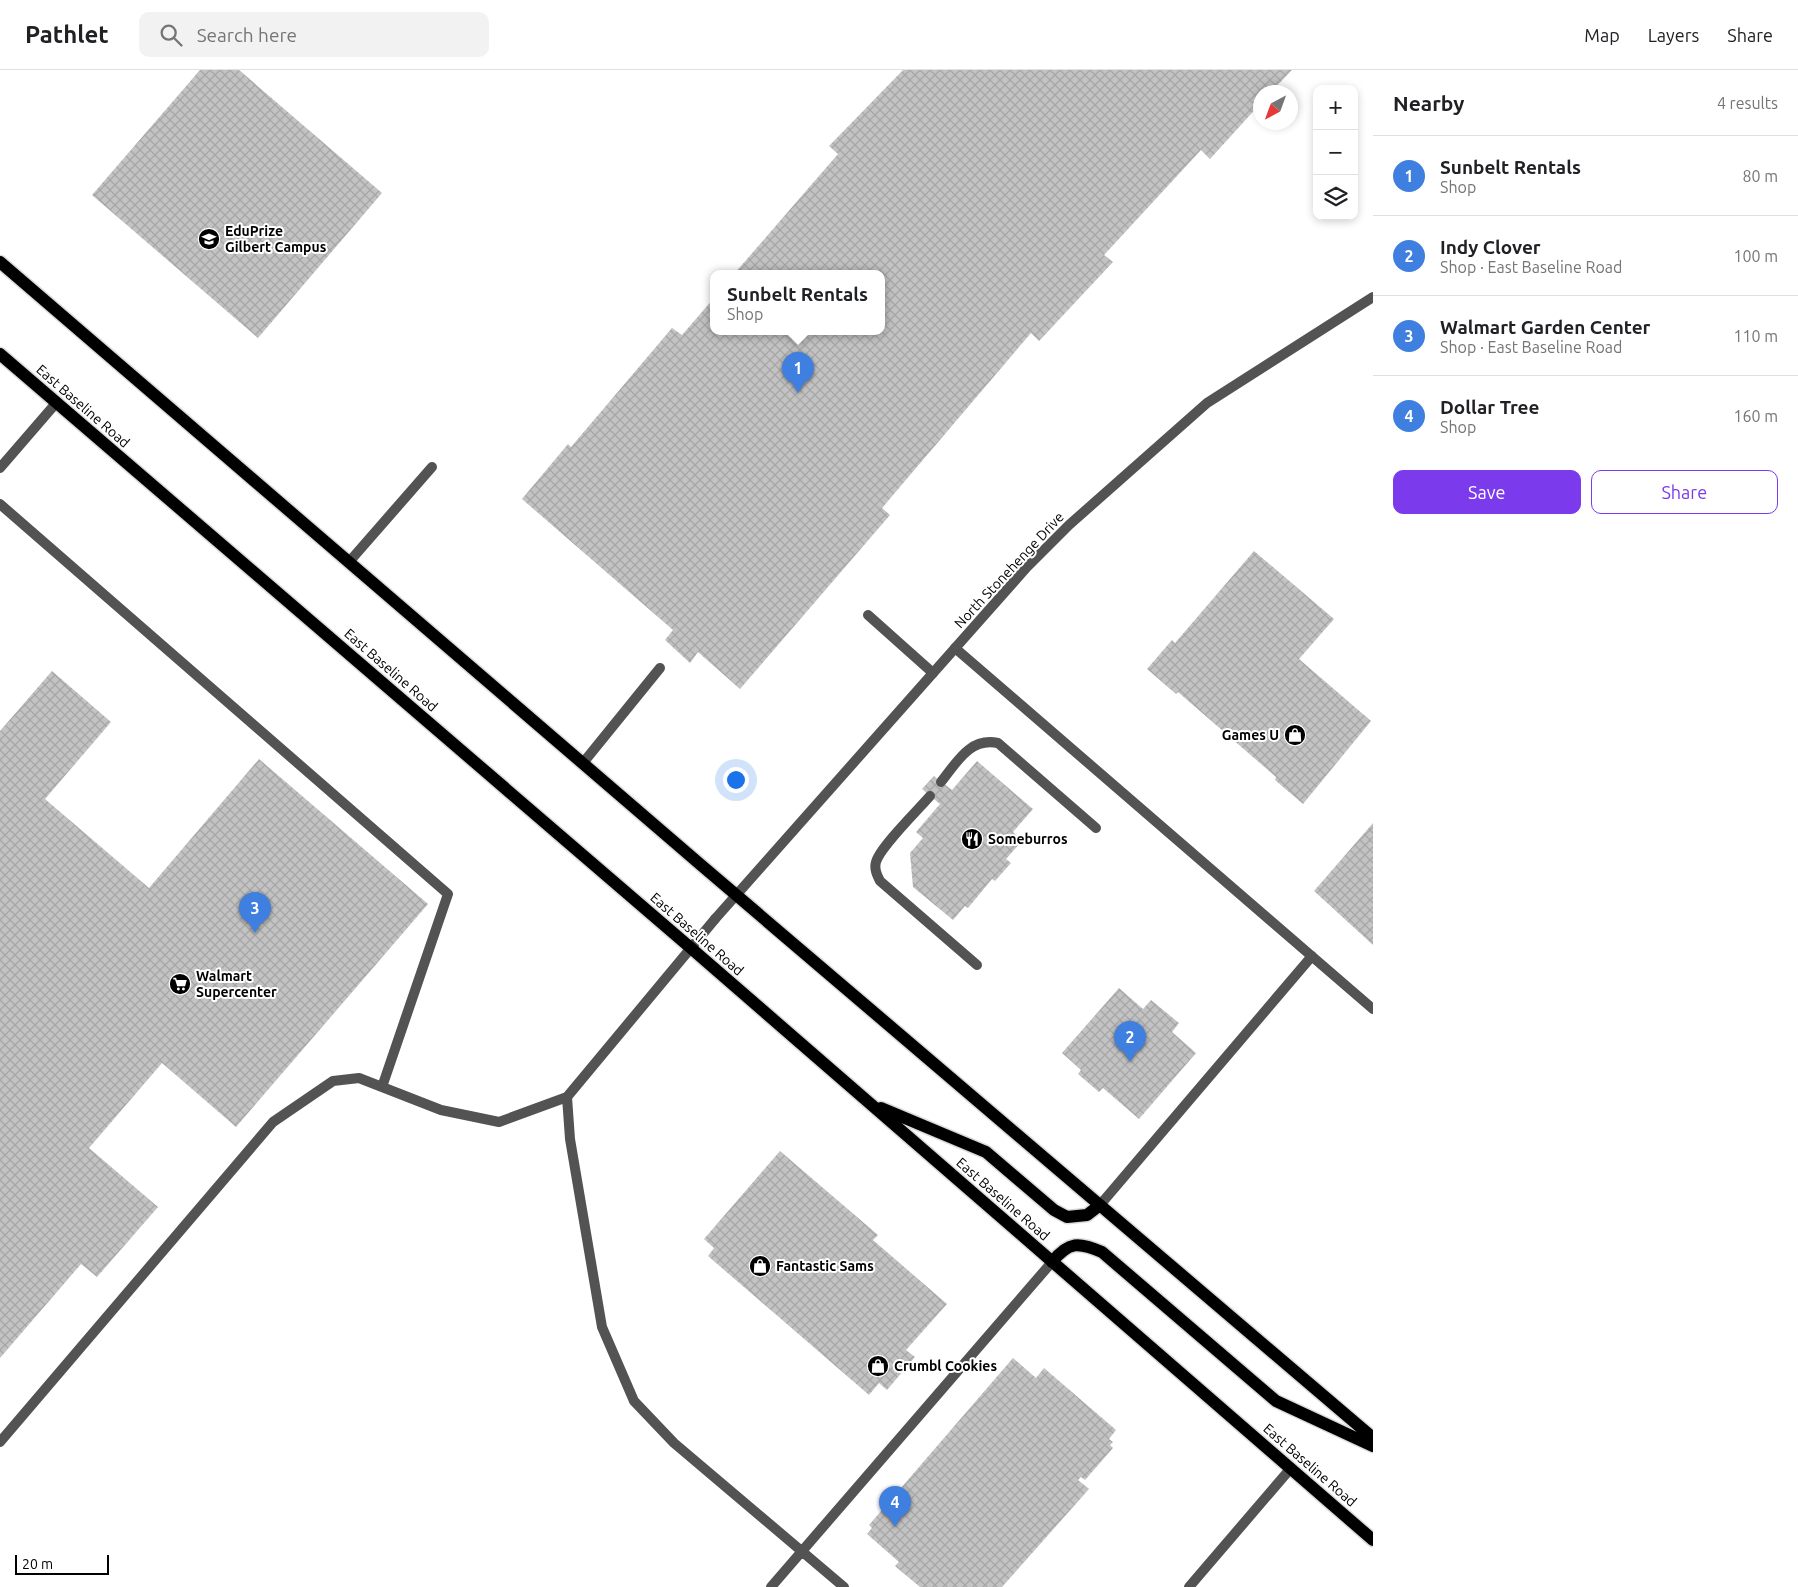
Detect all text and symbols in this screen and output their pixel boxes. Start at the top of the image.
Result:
search box [139,12,489,57]
text: Pathlet [25,21,109,48]
icon: search [157,21,185,49]
text: Search here [197,24,297,46]
text: Map [1584,25,1620,45]
text: Layers [1648,25,1699,45]
text: Share [1727,25,1773,45]
north arrow [1253,85,1298,130]
map controls [1313,85,1358,220]
button: + [1313,85,1358,130]
text: Nearby [1393,91,1464,115]
text: 4 results [1717,94,1778,112]
button: − [1313,130,1358,175]
text: Sunbelt Rentals [1440,156,1581,178]
text: 1 [1404,167,1414,185]
text: 80 m [1742,167,1778,185]
button: layers [1313,175,1358,220]
text: Shop [1440,178,1476,196]
place label: EduPrize Gilbert Campus [225,223,327,255]
school or university icon: EduPrize Gilbert Campus [197,227,221,251]
text: Indy Clover [1440,236,1541,258]
text: 2 [1404,247,1414,265]
text: 100 m [1733,247,1778,265]
text: Shop · East Baseline Road [1440,258,1622,276]
popup [710,270,885,335]
text: Sunbelt Rentals [727,283,868,305]
text: Shop [727,305,763,323]
text: Walmart Garden Center [1440,316,1650,338]
text: 3 [1404,327,1414,345]
text: 110 m [1733,327,1778,345]
text: Shop · East Baseline Road [1440,338,1622,356]
pin: 1 [782,352,814,393]
street label: East Baseline Road [33,361,133,451]
text: Dollar Tree [1440,396,1539,418]
text: 4 [1404,407,1414,425]
text: 160 m [1733,407,1778,425]
text: Shop [1440,418,1476,436]
button: Save [1393,470,1581,514]
button: Share [1591,470,1778,514]
street label: North Stonehenge Drive [951,509,1067,631]
street label: East Baseline Road [341,625,441,715]
shop icon: Games U [1283,723,1307,747]
place label: Games U [1222,727,1279,743]
your location [723,767,749,793]
restaurant icon: Someburros [960,827,984,851]
place label: Someburros [988,831,1068,847]
street label: East Baseline Road [647,889,747,979]
pin: 3 [239,892,271,933]
place label: Walmart Supercenter [196,968,277,1000]
supermarket icon: Walmart Supercenter [168,972,192,996]
pin: 2 [1114,1021,1146,1062]
street label: East Baseline Road [953,1154,1053,1244]
shop icon: Fantastic Sams [748,1254,772,1278]
place label: Fantastic Sams [776,1258,874,1274]
shop icon: Crumbl Cookies [866,1354,890,1378]
place label: Crumbl Cookies [894,1358,997,1374]
street label: East Baseline Road [1260,1420,1360,1510]
pin: 4 [879,1486,911,1527]
scale bar [15,1552,109,1575]
text: 20 m [22,1556,53,1572]

